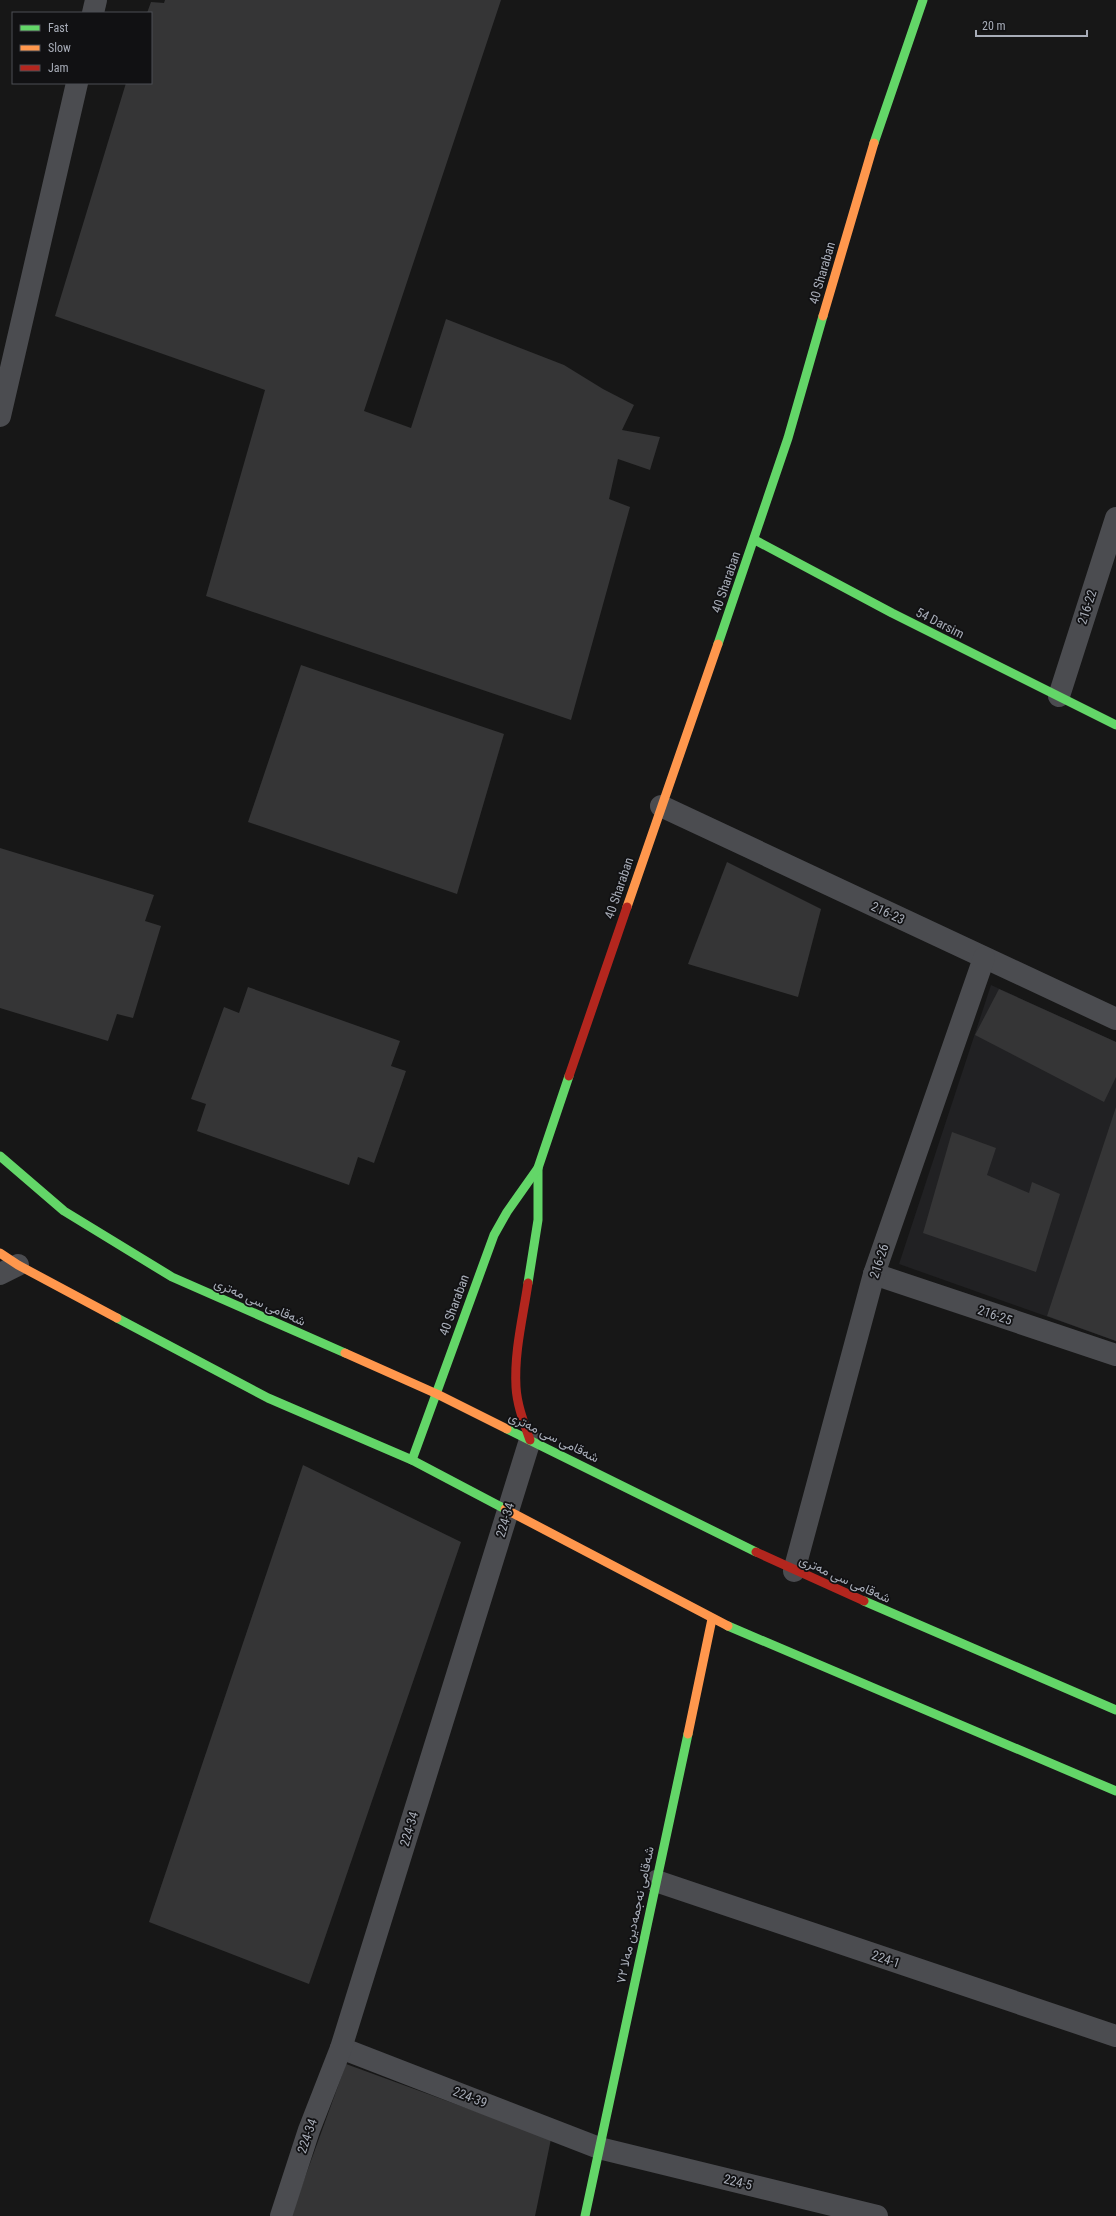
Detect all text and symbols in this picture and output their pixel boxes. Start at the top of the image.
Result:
legend [12,12,152,84]
scale bar [976,12,1087,38]
text: 20 m [982,19,1006,33]
text: Fast [48,21,69,35]
text: Slow [48,41,71,55]
text: Jam [48,61,69,75]
street label: 40 Sharaban [806,240,838,306]
street label: 40 Sharaban [709,549,743,615]
street label: 216-22 [1074,588,1100,626]
street label: 54 Darsim [913,604,967,642]
street label: 40 Sharaban [602,855,636,921]
street label: 216-23 [869,899,907,927]
street label: 216-26 [866,1242,892,1280]
street label: 40 Sharaban [436,1272,472,1338]
street label: شەقامی سی مەتری [212,1275,308,1330]
street label: 216-25 [976,1302,1014,1328]
street label: شەقامی سی مەتری [506,1409,602,1466]
street label: 224-34 [493,1500,518,1539]
street label: شەقامی سی مەتری [797,1552,893,1607]
street label: 224-34 [397,1809,422,1848]
street label: شەقامی نەجمەدین مەلا ٧٢ [613,1845,658,1985]
street label: 224-1 [870,1947,902,1971]
street label: 224-39 [451,2084,489,2110]
street label: 224-34 [294,2116,320,2155]
street label: 224-5 [722,2171,754,2193]

